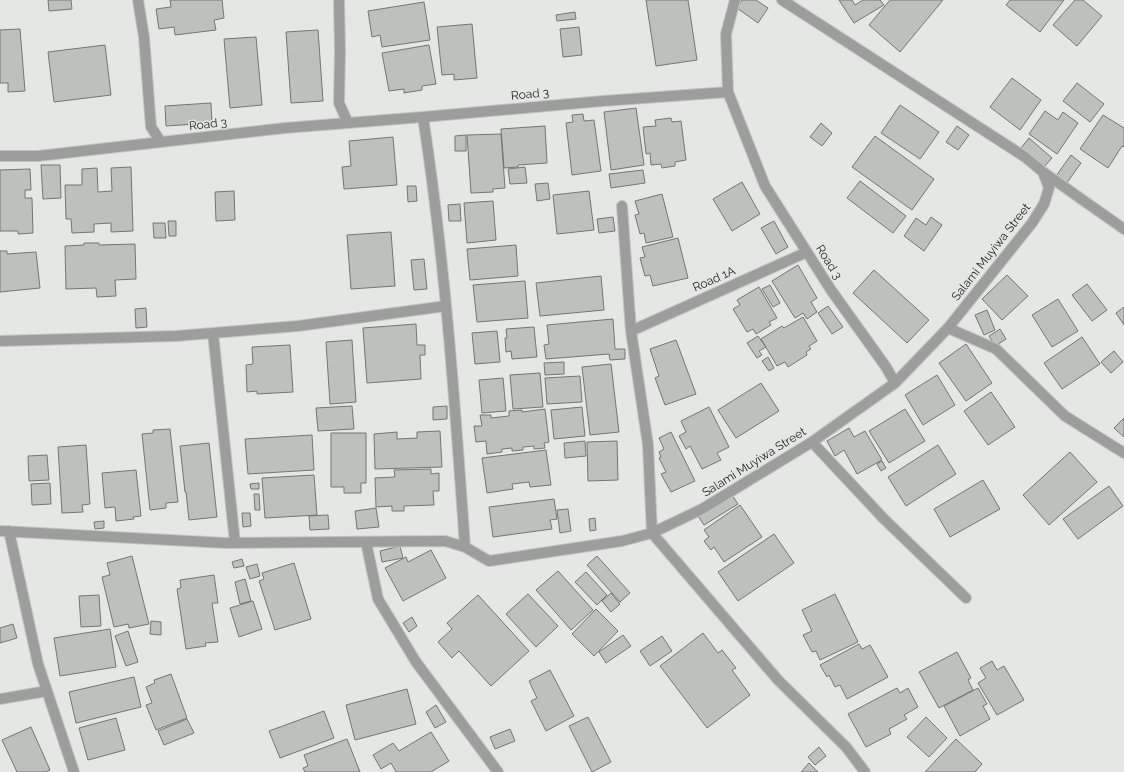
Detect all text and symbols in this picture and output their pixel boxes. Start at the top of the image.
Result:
street label: Road 3 [510,85,550,103]
street label: Road 3 [188,115,228,133]
street label: Salami Muyiwa Street [949,201,1033,303]
street label: Road 3 [813,242,845,282]
street label: Road 1A [691,263,737,295]
street label: Salami Muyiwa Street [700,424,808,500]

